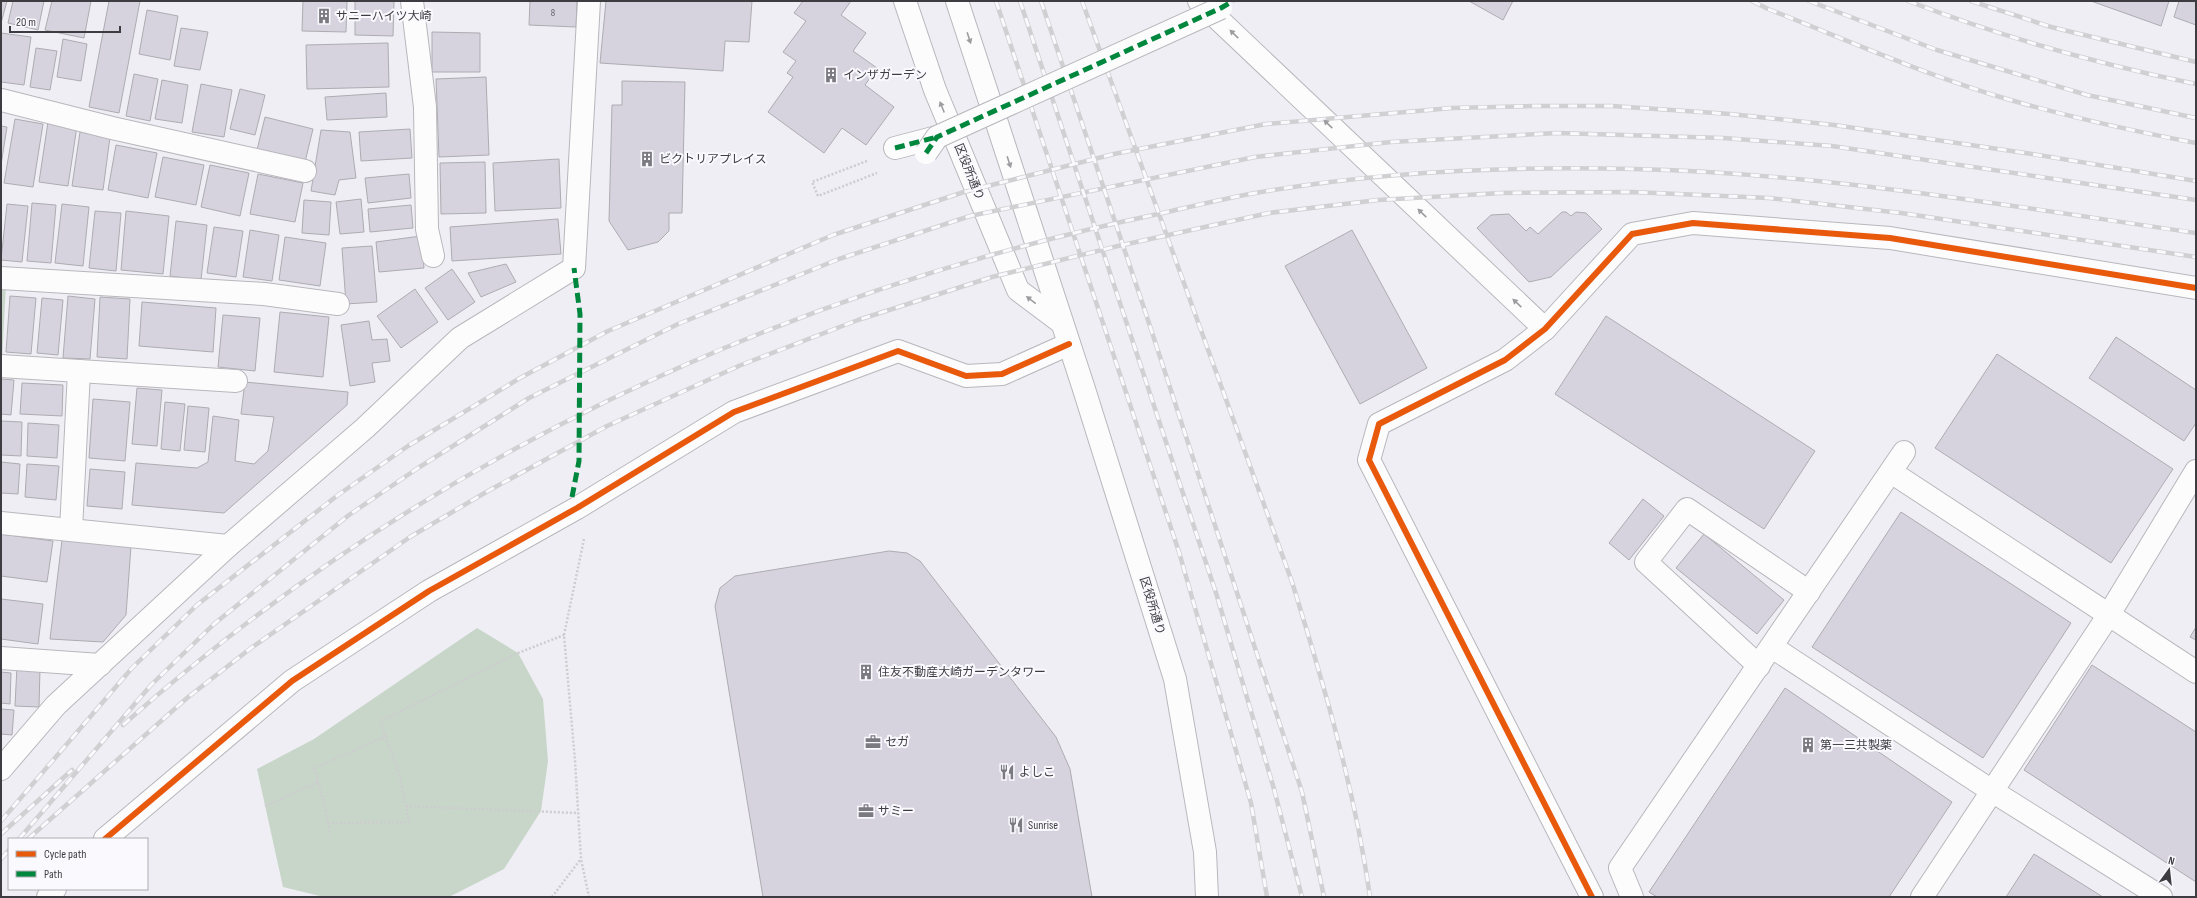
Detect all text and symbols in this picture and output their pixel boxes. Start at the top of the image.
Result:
building icon: サニーハイツ大崎 [315,7,333,25]
house number: 8 [551,7,555,19]
scale bar [10,8,120,34]
place label: サニーハイツ大崎 [336,9,432,24]
text: 20 m [16,15,36,30]
one-way arrow [1229,29,1239,39]
one-way arrow [966,32,972,44]
building icon: インザガーデン [822,66,840,84]
place label: インザガーデン [843,68,927,83]
one-way arrow [939,102,945,113]
one-way arrow [1323,119,1333,129]
street label: 区役所通り [951,141,987,203]
building icon: ビクトリアプレイス [638,150,656,168]
place label: ビクトリアプレイス [659,152,767,167]
one-way arrow [1006,156,1012,168]
one-way arrow [1418,209,1427,218]
one-way arrow [1025,296,1036,304]
one-way arrow [1512,298,1522,307]
street label: 区役所通り [1136,575,1168,637]
building icon: 住友不動産大崎ガーデンタワー [857,663,875,681]
place label: 住友不動産大崎ガーデンタワー [878,665,1046,680]
office icon: セガ [864,733,882,751]
place label: セガ [885,735,909,750]
building icon: 第一三共製薬 [1799,736,1817,754]
place label: 第一三共製薬 [1820,738,1892,753]
restaurant icon: よしこ [998,763,1016,781]
place label: よしこ [1019,765,1055,780]
office icon: サミー [857,802,875,820]
place label: サミー [878,804,914,819]
restaurant icon: Sunrise [1007,816,1025,834]
place label: Sunrise [1028,818,1058,833]
legend [8,838,148,890]
text: Cycle path [44,847,86,862]
north arrow [2149,850,2189,890]
text: N [2167,854,2176,868]
text: Path [44,867,62,882]

